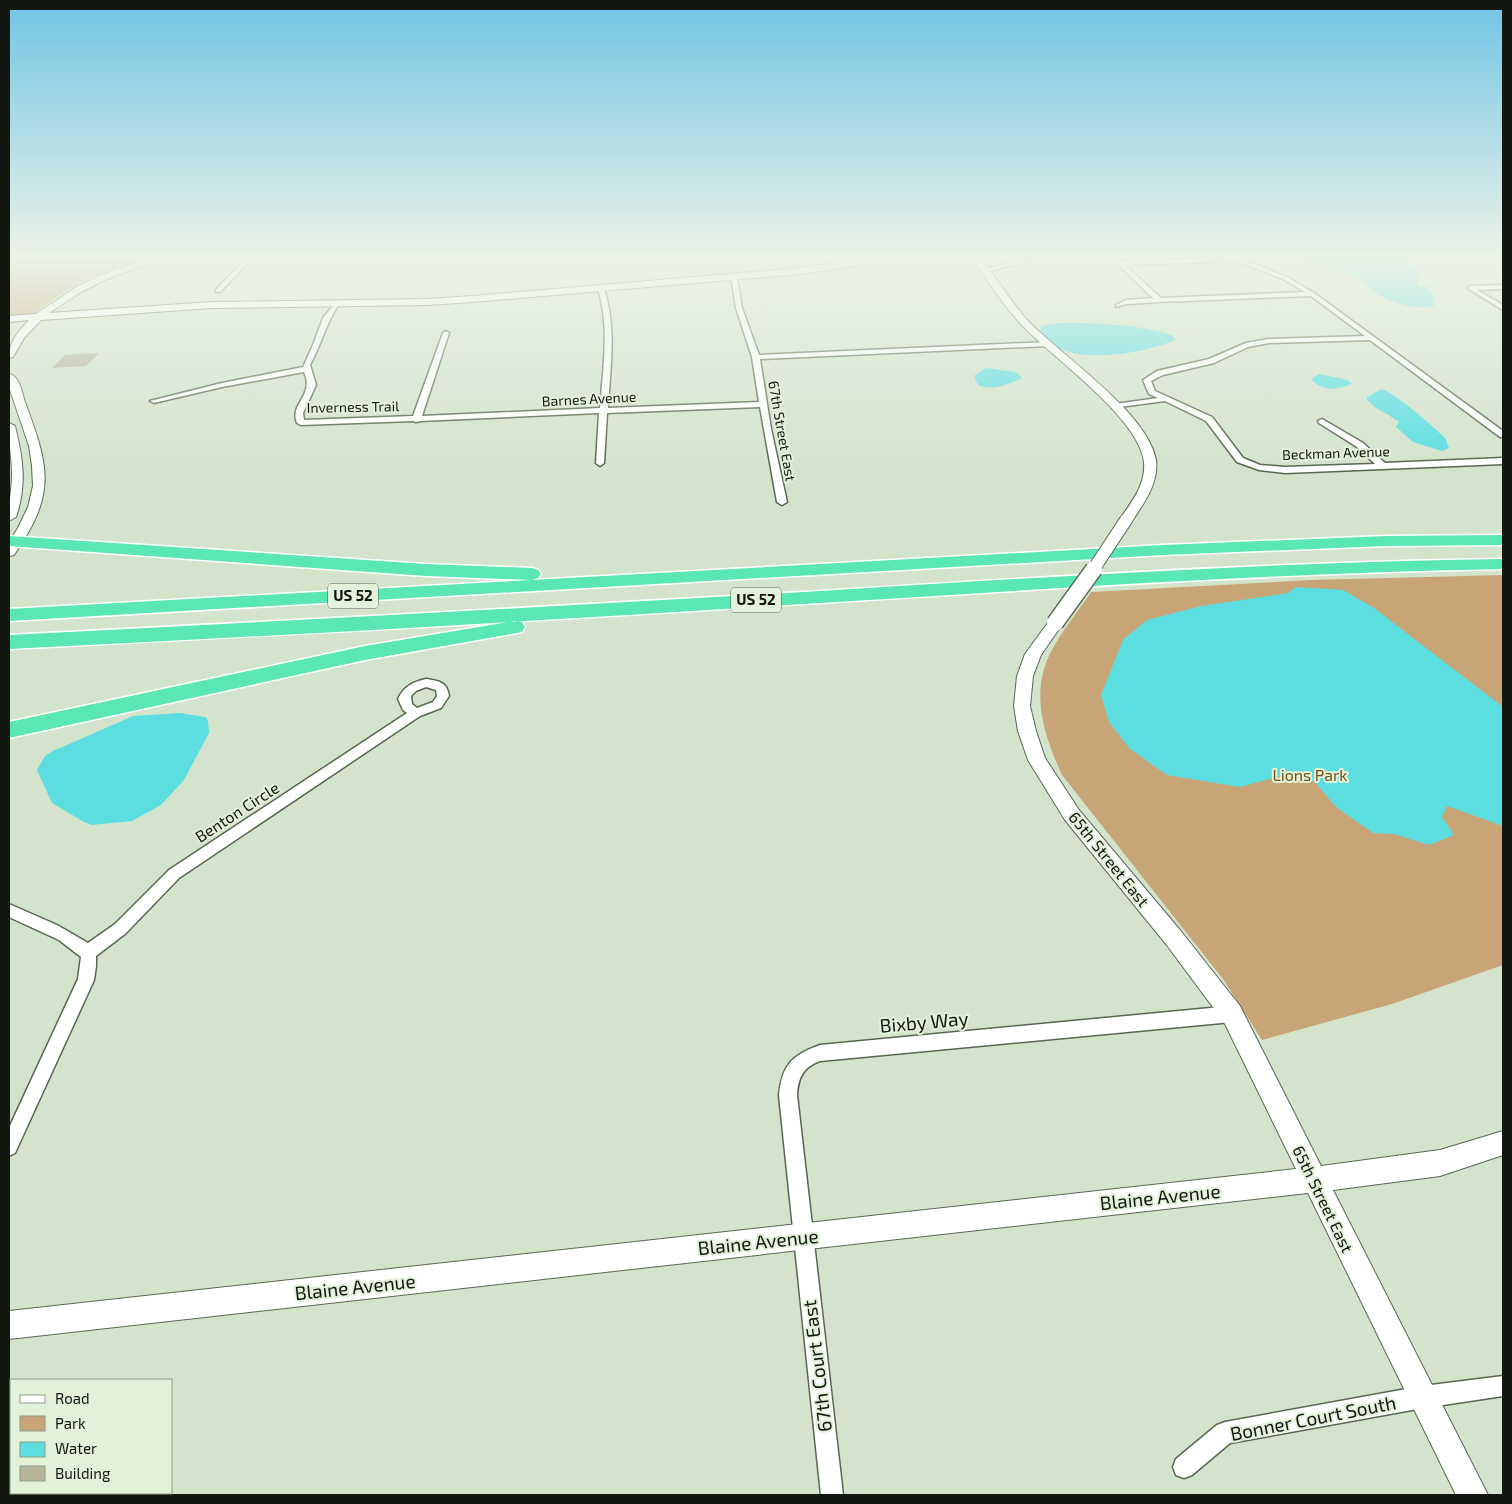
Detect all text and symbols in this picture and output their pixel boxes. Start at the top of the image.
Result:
street label: 67th Street East [765,379,800,483]
street label: Barnes Avenue [541,388,637,409]
street label: Inverness Trail [306,397,400,416]
street label: Beckman Avenue [1282,442,1390,463]
road number: US 52 [328,584,378,608]
road number: US 52 [731,588,781,612]
park label: Lions Park [1273,765,1348,784]
street label: Benton Circle [191,777,282,846]
street label: 65th Street East [1065,807,1153,910]
street label: Bixby Way [879,1006,969,1037]
street label: 65th Street East [1289,1142,1358,1255]
street label: Blaine Avenue [1098,1179,1221,1214]
street label: Blaine Avenue [696,1224,819,1259]
street label: Blaine Avenue [293,1269,416,1304]
street label: 67th Court East [797,1299,836,1433]
legend [10,1379,172,1494]
text: Road [55,1389,90,1407]
street label: Bonner Court South [1228,1390,1398,1445]
text: Park [55,1414,86,1432]
text: Water [55,1439,97,1457]
text: Building [55,1464,111,1482]

